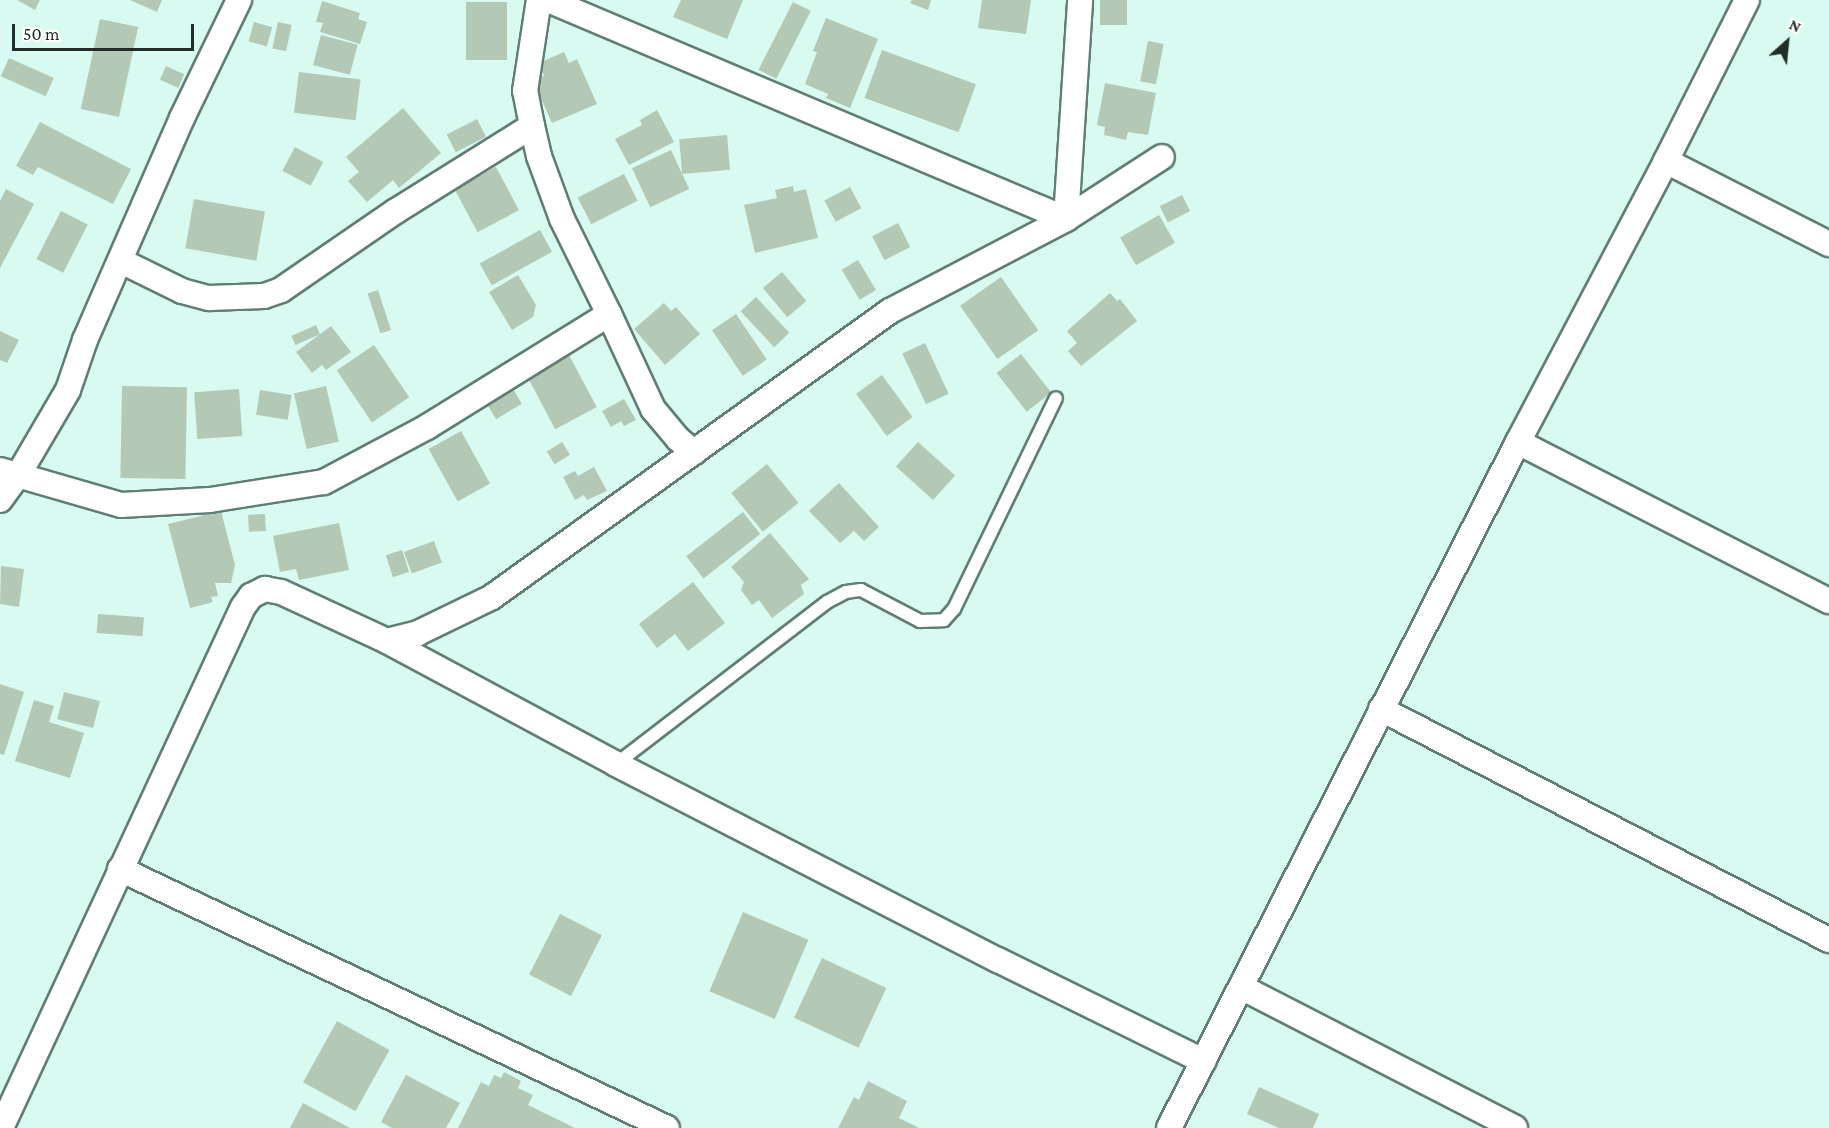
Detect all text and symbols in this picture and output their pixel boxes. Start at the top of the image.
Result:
scale bar [15,12,196,50]
north arrow [1757,12,1817,72]
text: N [1787,15,1804,36]
text: 50 m [23,24,60,44]

